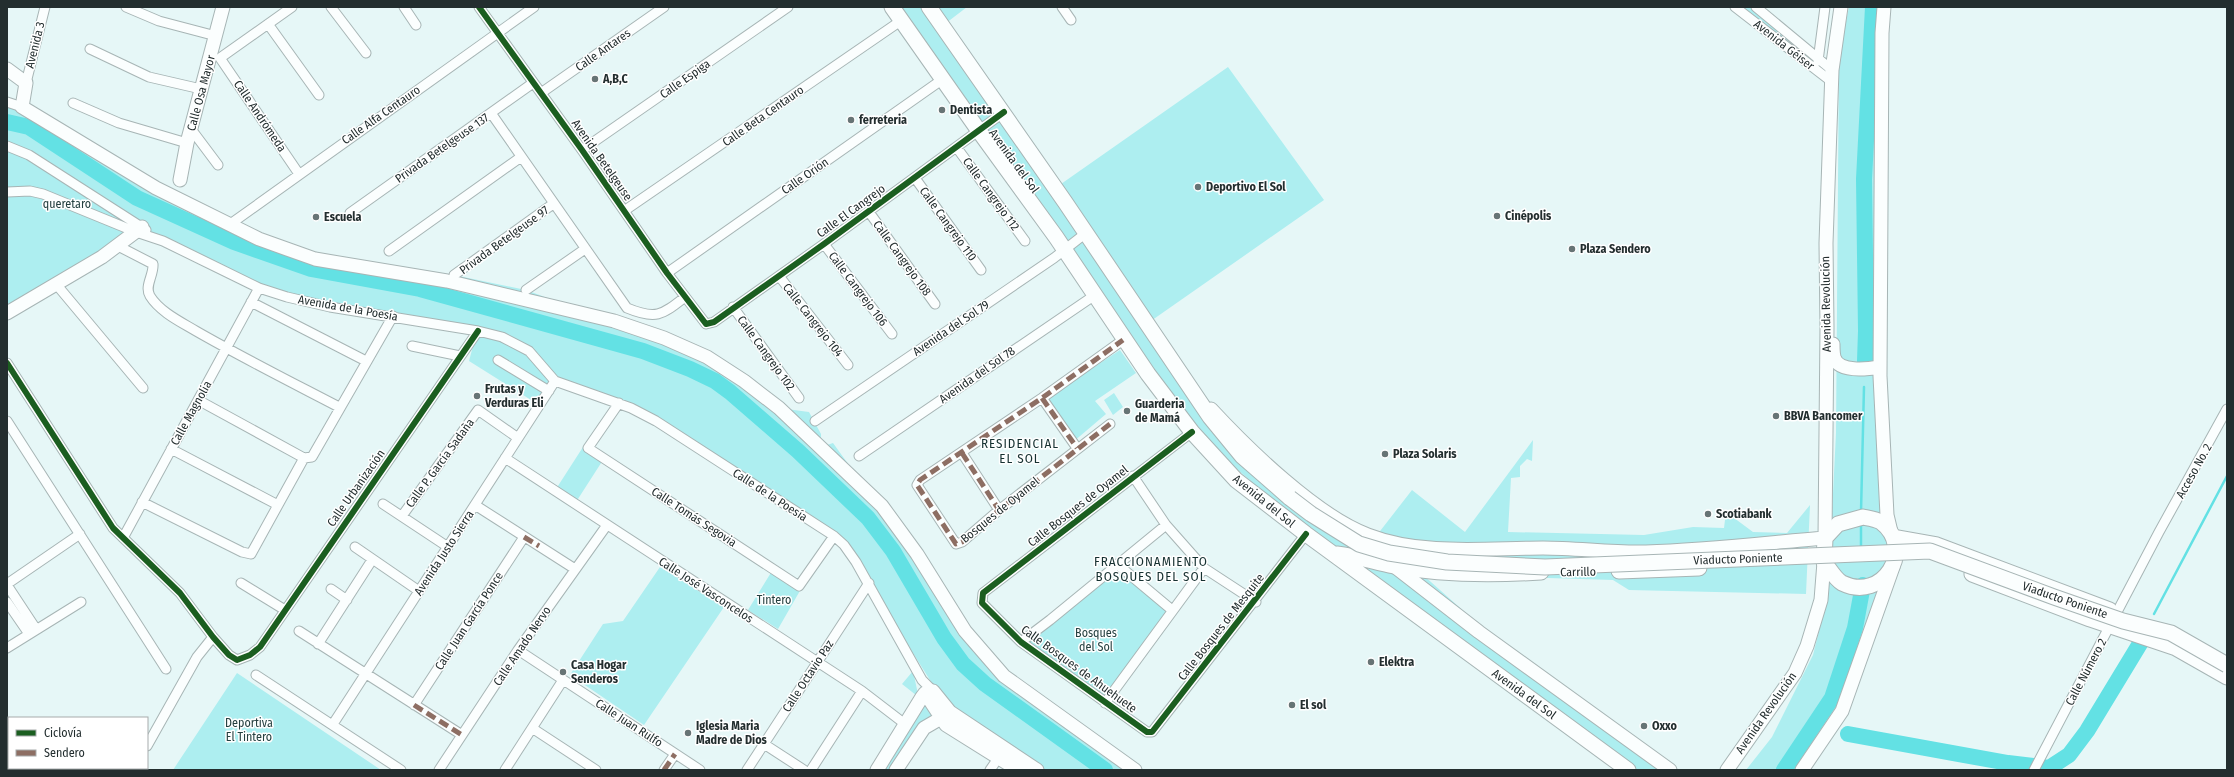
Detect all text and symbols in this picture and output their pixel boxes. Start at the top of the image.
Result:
street label: Avenida Géiser [1751,17,1818,74]
street label: Avenida 3 [22,20,48,70]
street label: Calle Antares [573,26,633,74]
street label: Calle Osa Mayor [184,53,218,133]
street label: Calle Espiga [657,57,713,101]
place label: A,B,C [602,72,629,86]
marker: A,B,C [590,74,600,84]
street label: Calle Andrómeda [231,77,289,155]
street label: Calle Alfa Centauro [339,83,423,147]
street label: Calle Beta Centauro [720,83,806,149]
place label: Dentista [950,103,992,117]
marker: Dentista [937,105,947,115]
street label: Privada Betelgeuse 137 [392,110,492,186]
place label: ferreteria [859,113,907,127]
marker: ferreteria [846,115,856,125]
street label: Avenida Betelgeuse [569,117,635,203]
street label: Avenida del Sol [986,126,1042,196]
street label: Calle Orión [779,155,831,197]
street label: Calle Cangrejo 112 [960,155,1022,233]
place label: Deportivo El Sol [1206,180,1286,194]
street label: Calle El Cangrejo [814,181,888,241]
marker: Deportivo El Sol [1193,182,1203,192]
street label: Calle Cangrejo 110 [916,184,980,264]
park label: queretaro [43,197,91,211]
street label: Privada Betelgeuse 97 [457,203,551,277]
place label: Cinépolis [1505,209,1552,223]
place label: Escuela [324,210,362,224]
marker: Cinépolis [1492,211,1502,221]
marker: Escuela [311,212,321,222]
street label: Calle Cangrejo 108 [870,218,934,298]
place label: Plaza Sendero [1580,242,1651,256]
marker: Plaza Sendero [1567,244,1577,254]
street label: Calle Cangrejo 106 [826,249,891,329]
street label: Avenida Revolución [1818,256,1834,352]
street label: Calle Cangrejo 104 [780,281,846,360]
street label: Avenida de la Poesía [297,292,399,324]
street label: Avenida del Sol 79 [910,297,992,359]
street label: Calle Cangrejo 102 [734,313,798,393]
street label: Avenida del Sol 78 [936,344,1018,406]
street label: Calle Magnolia [168,378,214,448]
place label: Frutas y Verduras Eli [484,382,544,410]
marker: Frutas y Verduras Eli [472,391,482,401]
place label: Guarderia de Mamá [1135,397,1184,425]
marker: Guarderia de Mamá [1122,406,1132,416]
place label: BBVA Bancomer [1784,409,1863,423]
marker: BBVA Bancomer [1771,411,1781,421]
street label: Calle P. García Sadaña [403,416,477,510]
district label: RESIDENCIAL EL SOL [981,436,1059,466]
street label: Acceso No. 2 [2173,441,2215,501]
street label: Calle Urbanización [324,447,388,529]
place label: Plaza Solaris [1393,447,1457,461]
marker: Plaza Solaris [1380,449,1390,459]
street label: Calle Bosques de Oyamel [1025,462,1131,550]
street label: Calle de la Poesía [730,466,810,524]
street label: Avenida del Sol [1230,472,1298,530]
street label: Bosques de Oyamel [958,474,1042,546]
street label: Calle Tomás Segovia [649,484,739,550]
place label: Scotiabank [1716,507,1773,521]
street label: Avenida Justo Sierra [411,508,477,598]
marker: Scotiabank [1703,509,1713,519]
street label: Viaducto Poniente [1693,550,1783,568]
street label: Calle José Vasconcelos [656,554,756,626]
district label: FRACCIONAMIENTO BOSQUES DEL SOL [1094,554,1208,584]
street label: Carrillo [1560,565,1596,579]
street label: Calle Juan García Ponce [432,569,506,673]
street label: Calle Bosques de Mesquite [1175,571,1267,683]
street label: Viaducto Poniente [2021,579,2110,621]
park label: Tintero [757,593,791,607]
street label: Calle Amado Nervo [490,604,554,688]
street label: Calle Bosques de Ahuehuete [1018,622,1140,716]
park label: Bosques del Sol [1075,626,1117,654]
street label: Calle Número 2 [2063,636,2109,708]
street label: Calle Octavio Paz [780,637,837,715]
place label: Elektra [1379,655,1414,669]
marker: Elektra [1366,657,1376,667]
place label: Casa Hogar Senderos [571,658,627,686]
street label: Avenida del Sol [1489,666,1559,722]
marker: Casa Hogar Senderos [558,667,568,677]
street label: Avenida Revolución [1733,670,1799,756]
street label: Calle Juan Rulfo [593,696,665,750]
place label: El sol [1300,698,1327,712]
marker: El sol [1287,700,1297,710]
park label: Deportiva El Tintero [225,716,273,744]
legend [8,717,148,769]
place label: Iglesia Maria Madre de Dios [696,719,768,747]
place label: Oxxo [1652,719,1678,733]
marker: Oxxo [1639,721,1649,731]
text: Ciclovía [44,726,82,740]
marker: Iglesia Maria Madre de Dios [683,728,693,738]
text: Sendero [44,746,85,760]

